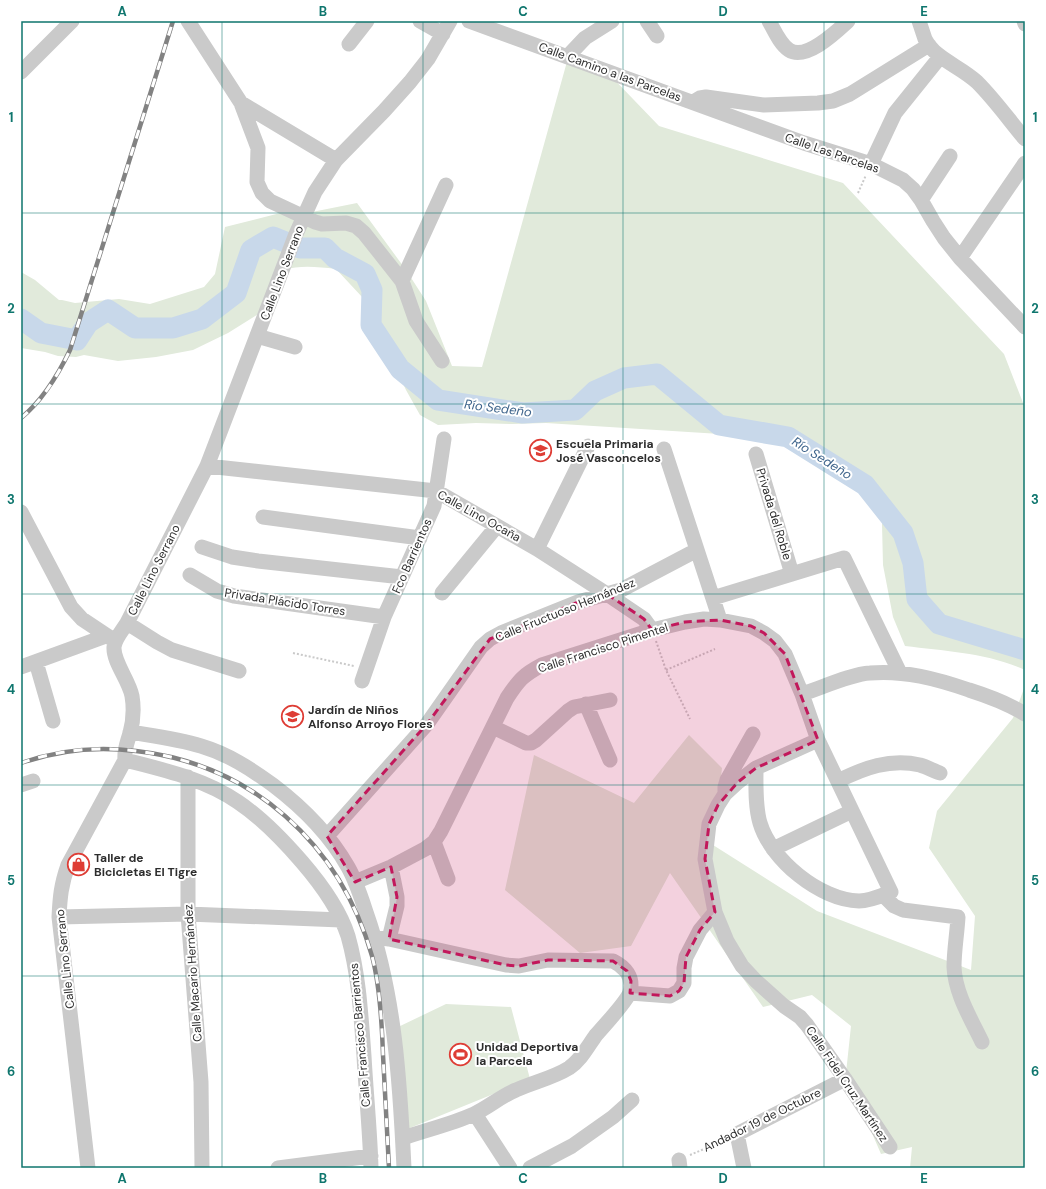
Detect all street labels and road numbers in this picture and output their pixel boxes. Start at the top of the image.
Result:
street label: Calle Camino a las Parcelas [536,39,684,105]
street label: Calle Las Parcelas [783,129,881,177]
street label: Calle Lino Serrano [257,223,307,323]
street label: Privada del Roble [752,466,796,562]
street label: Calle Lino Ocaña [434,486,524,546]
street label: Fco Barrientos [388,516,436,596]
street label: Calle Lino Serrano [124,522,184,618]
street label: Calle Fructuoso Hernández [493,575,637,645]
street label: Privada Plácido Torres [223,585,347,619]
street label: Calle Francisco Pimentel [536,619,670,677]
street label: Calle Macario Hernández [180,904,206,1042]
street label: Calle Lino Serrano [52,908,78,1010]
street label: Calle Francisco Barrientos [346,962,374,1108]
street label: Calle Fidel Cruz Martínez [802,1023,892,1145]
street label: Andador 19 de Octubre [700,1084,824,1156]

